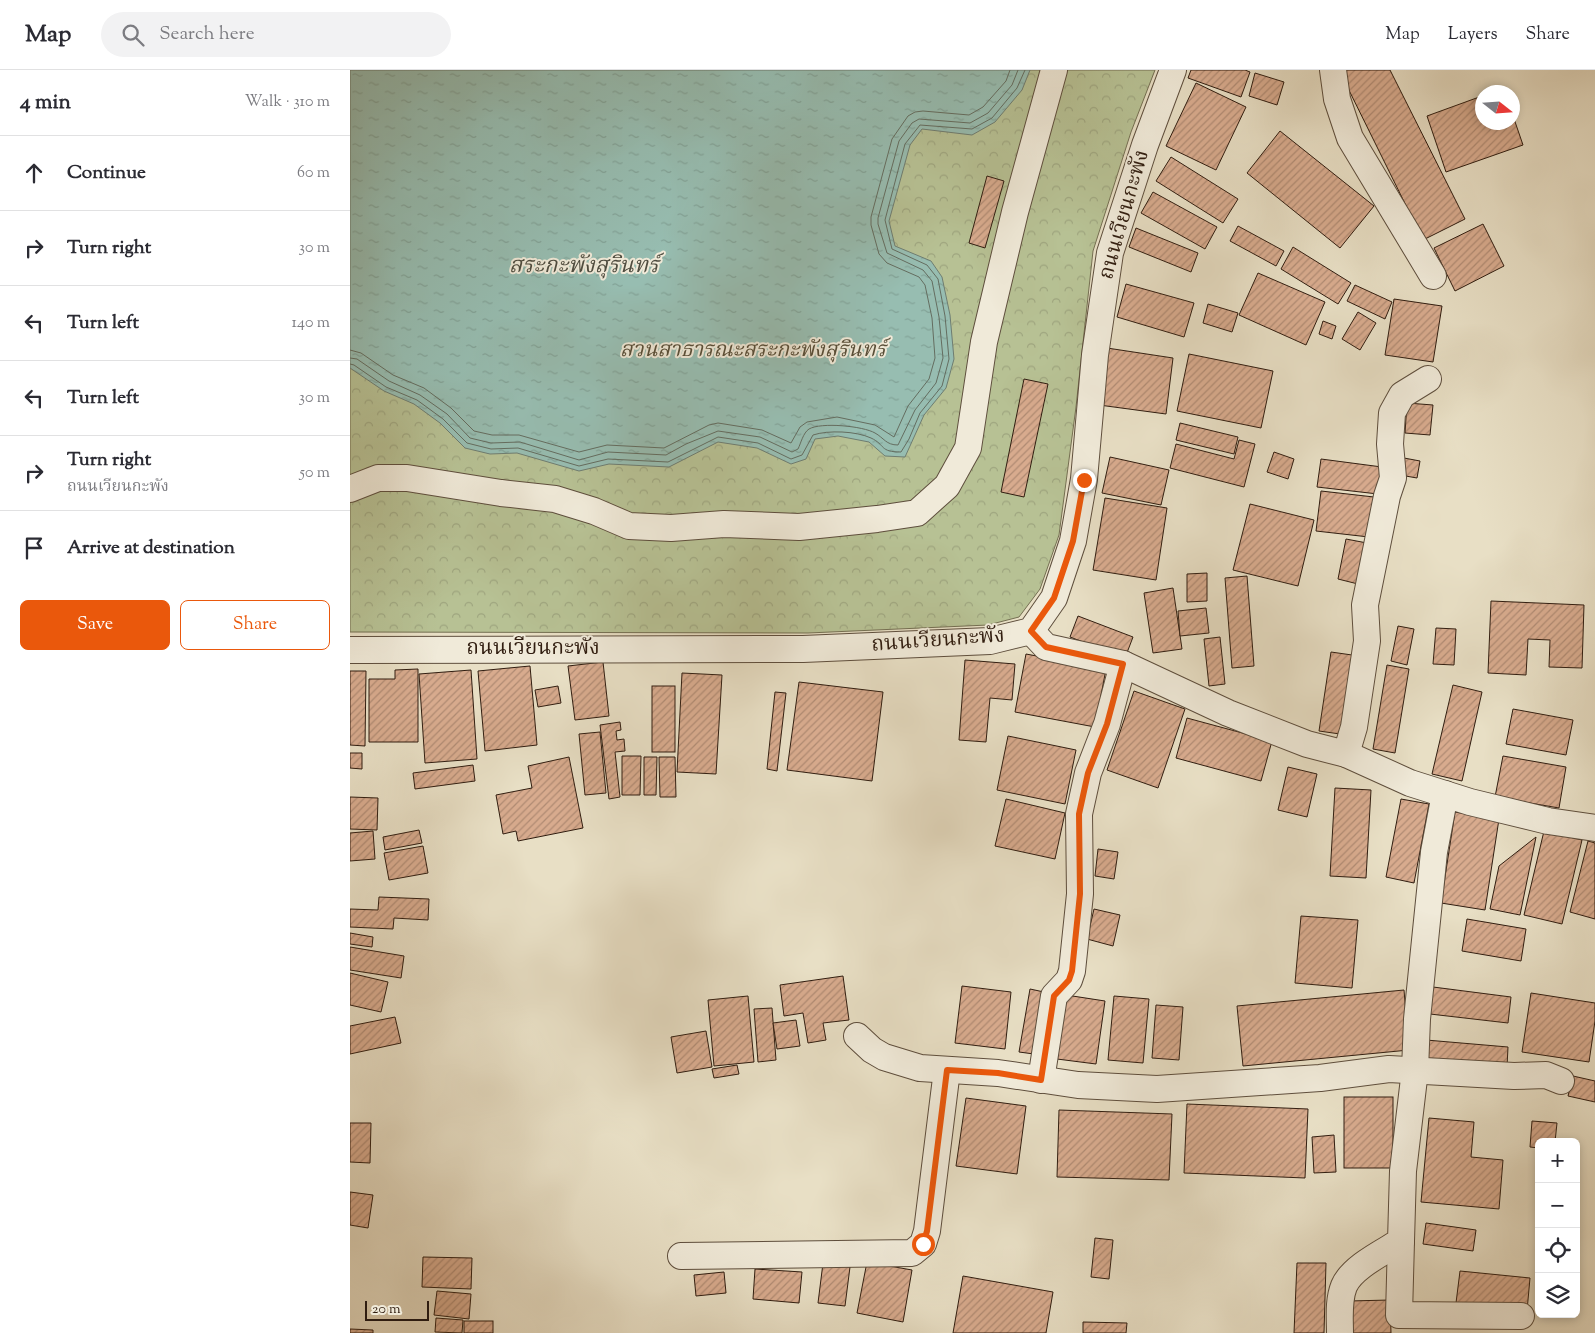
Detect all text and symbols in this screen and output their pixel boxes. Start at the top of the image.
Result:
search box [101,12,451,57]
text: Map [25,18,71,52]
icon: search [119,21,147,49]
text: Search here [159,21,255,48]
text: Map [1385,22,1420,48]
text: Layers [1448,22,1498,48]
text: Share [1526,22,1570,48]
north arrow [1475,85,1520,130]
text: 4 min [20,88,71,118]
text: Walk · 310 m [245,91,330,114]
street label: ถนนเวียนกะพัง [1092,147,1158,283]
icon: ahead [20,159,48,187]
text: Continue [67,160,146,187]
text: 60 m [297,162,330,185]
icon: right [20,234,48,262]
text: Turn right [67,235,151,262]
text: 30 m [299,237,330,260]
water label: สระกะพังสุรินทร์ [509,251,664,283]
icon: left [20,309,48,337]
text: Turn left [67,310,139,337]
text: 140 m [292,312,330,335]
park label: สวนสาธารณะสระกะพังสุรินทร์ [620,336,891,366]
icon: left [20,384,48,412]
text: Turn left [67,385,139,412]
text: 30 m [299,387,330,410]
text: Turn right [67,447,151,474]
icon: right [20,459,48,487]
text: 50 m [299,462,330,485]
route end [1073,469,1096,492]
text: ถนนเวียนกะพัง [67,476,169,499]
icon: arrive [20,534,48,562]
text: Arrive at destination [67,535,235,562]
button: Save [20,600,170,650]
button: Share [180,600,330,650]
street label: ถนนเวียนกะพัง [870,621,1006,661]
street label: ถนนเวียนกะพัง [466,634,600,664]
map controls [1535,1138,1580,1318]
button: + [1535,1138,1580,1183]
button: − [1535,1183,1580,1228]
button: locate [1535,1228,1580,1273]
route start [912,1233,935,1256]
button: layers [1535,1273,1580,1318]
scale bar [365,1298,429,1321]
text: 20 m [372,1300,401,1320]

